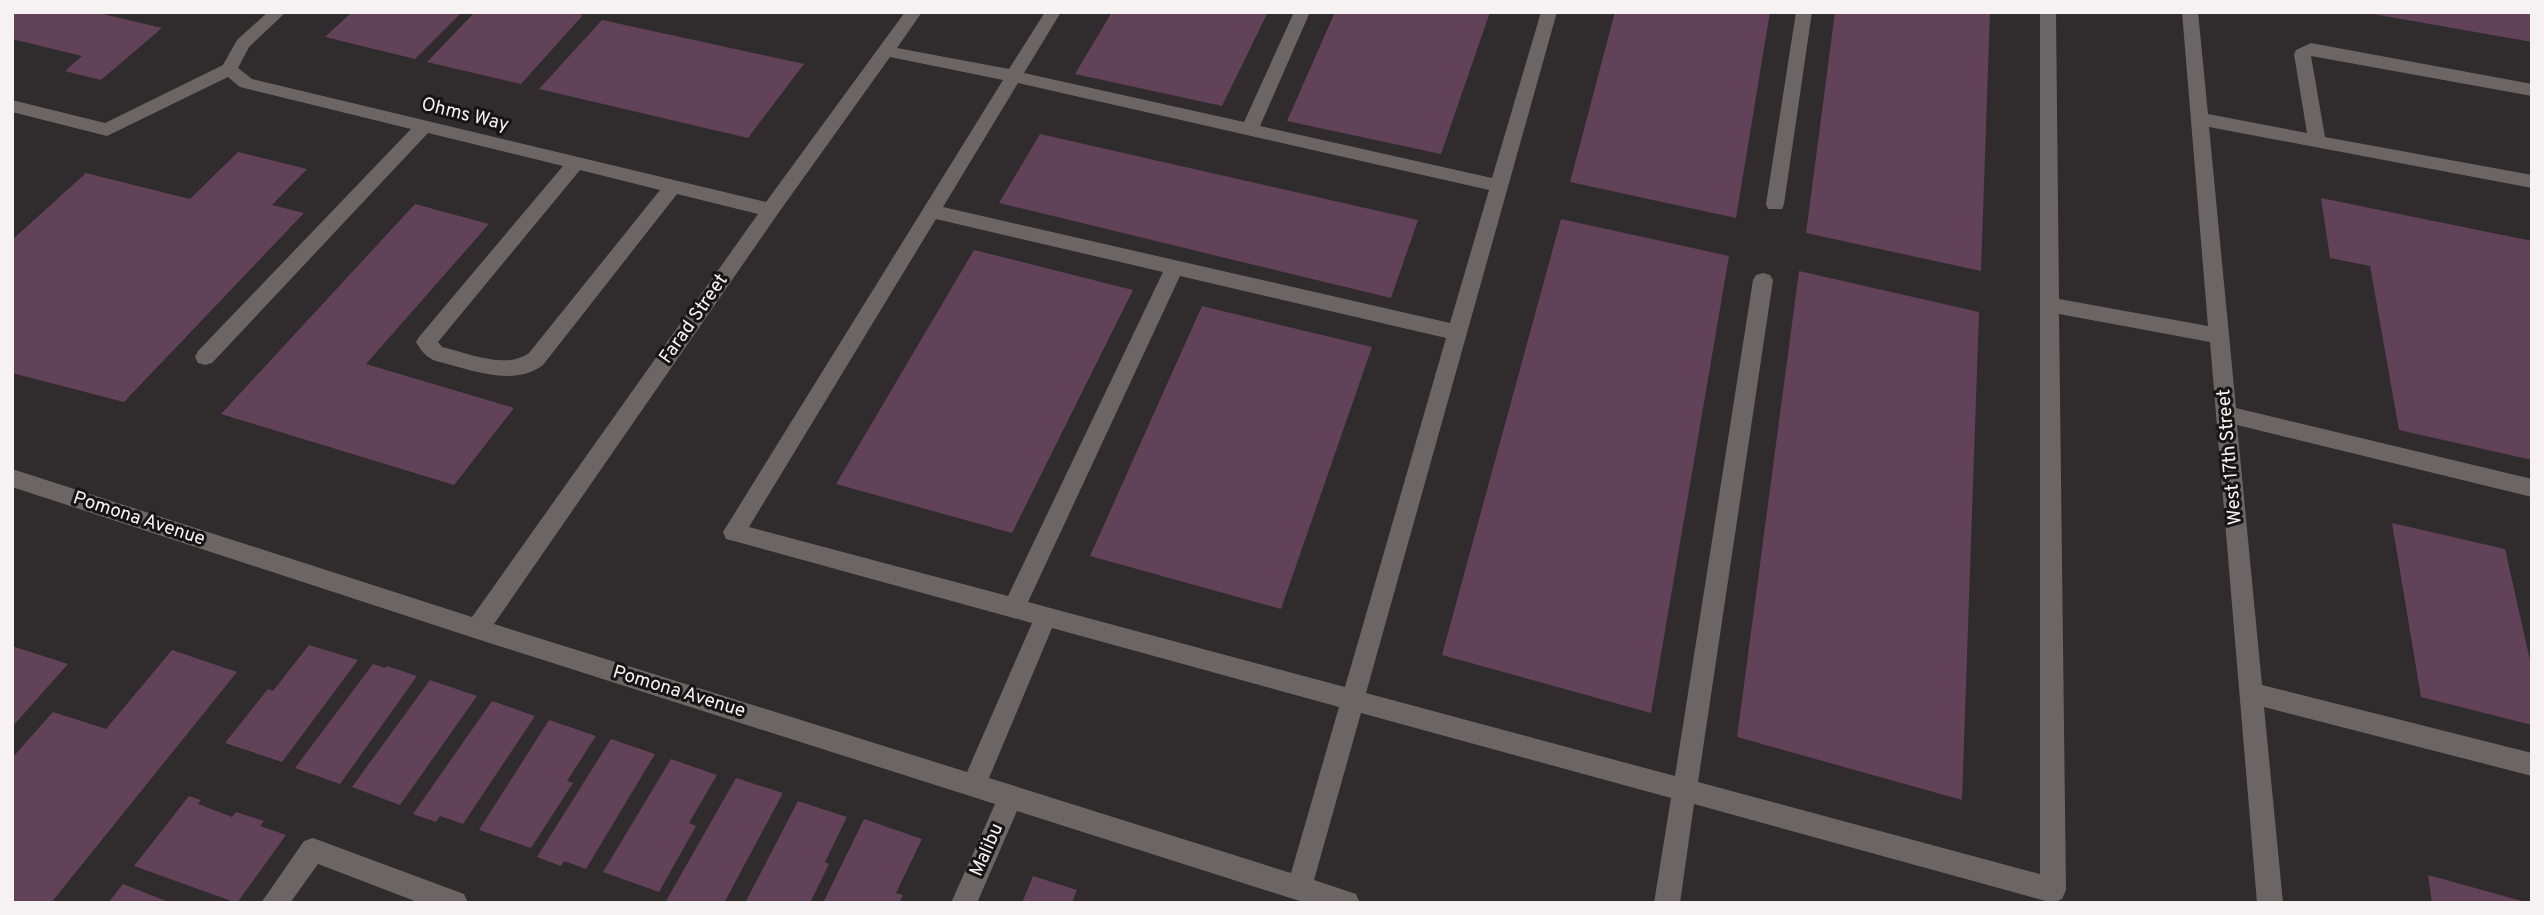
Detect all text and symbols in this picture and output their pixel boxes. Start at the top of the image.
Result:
street label: Ohms Way [419,93,511,137]
street label: Farad Street [654,269,734,369]
street label: West 17th Street [2212,388,2248,526]
street label: Pomona Avenue [70,486,208,552]
street label: Pomona Avenue [610,660,748,724]
street label: Malibu [965,820,1009,880]

